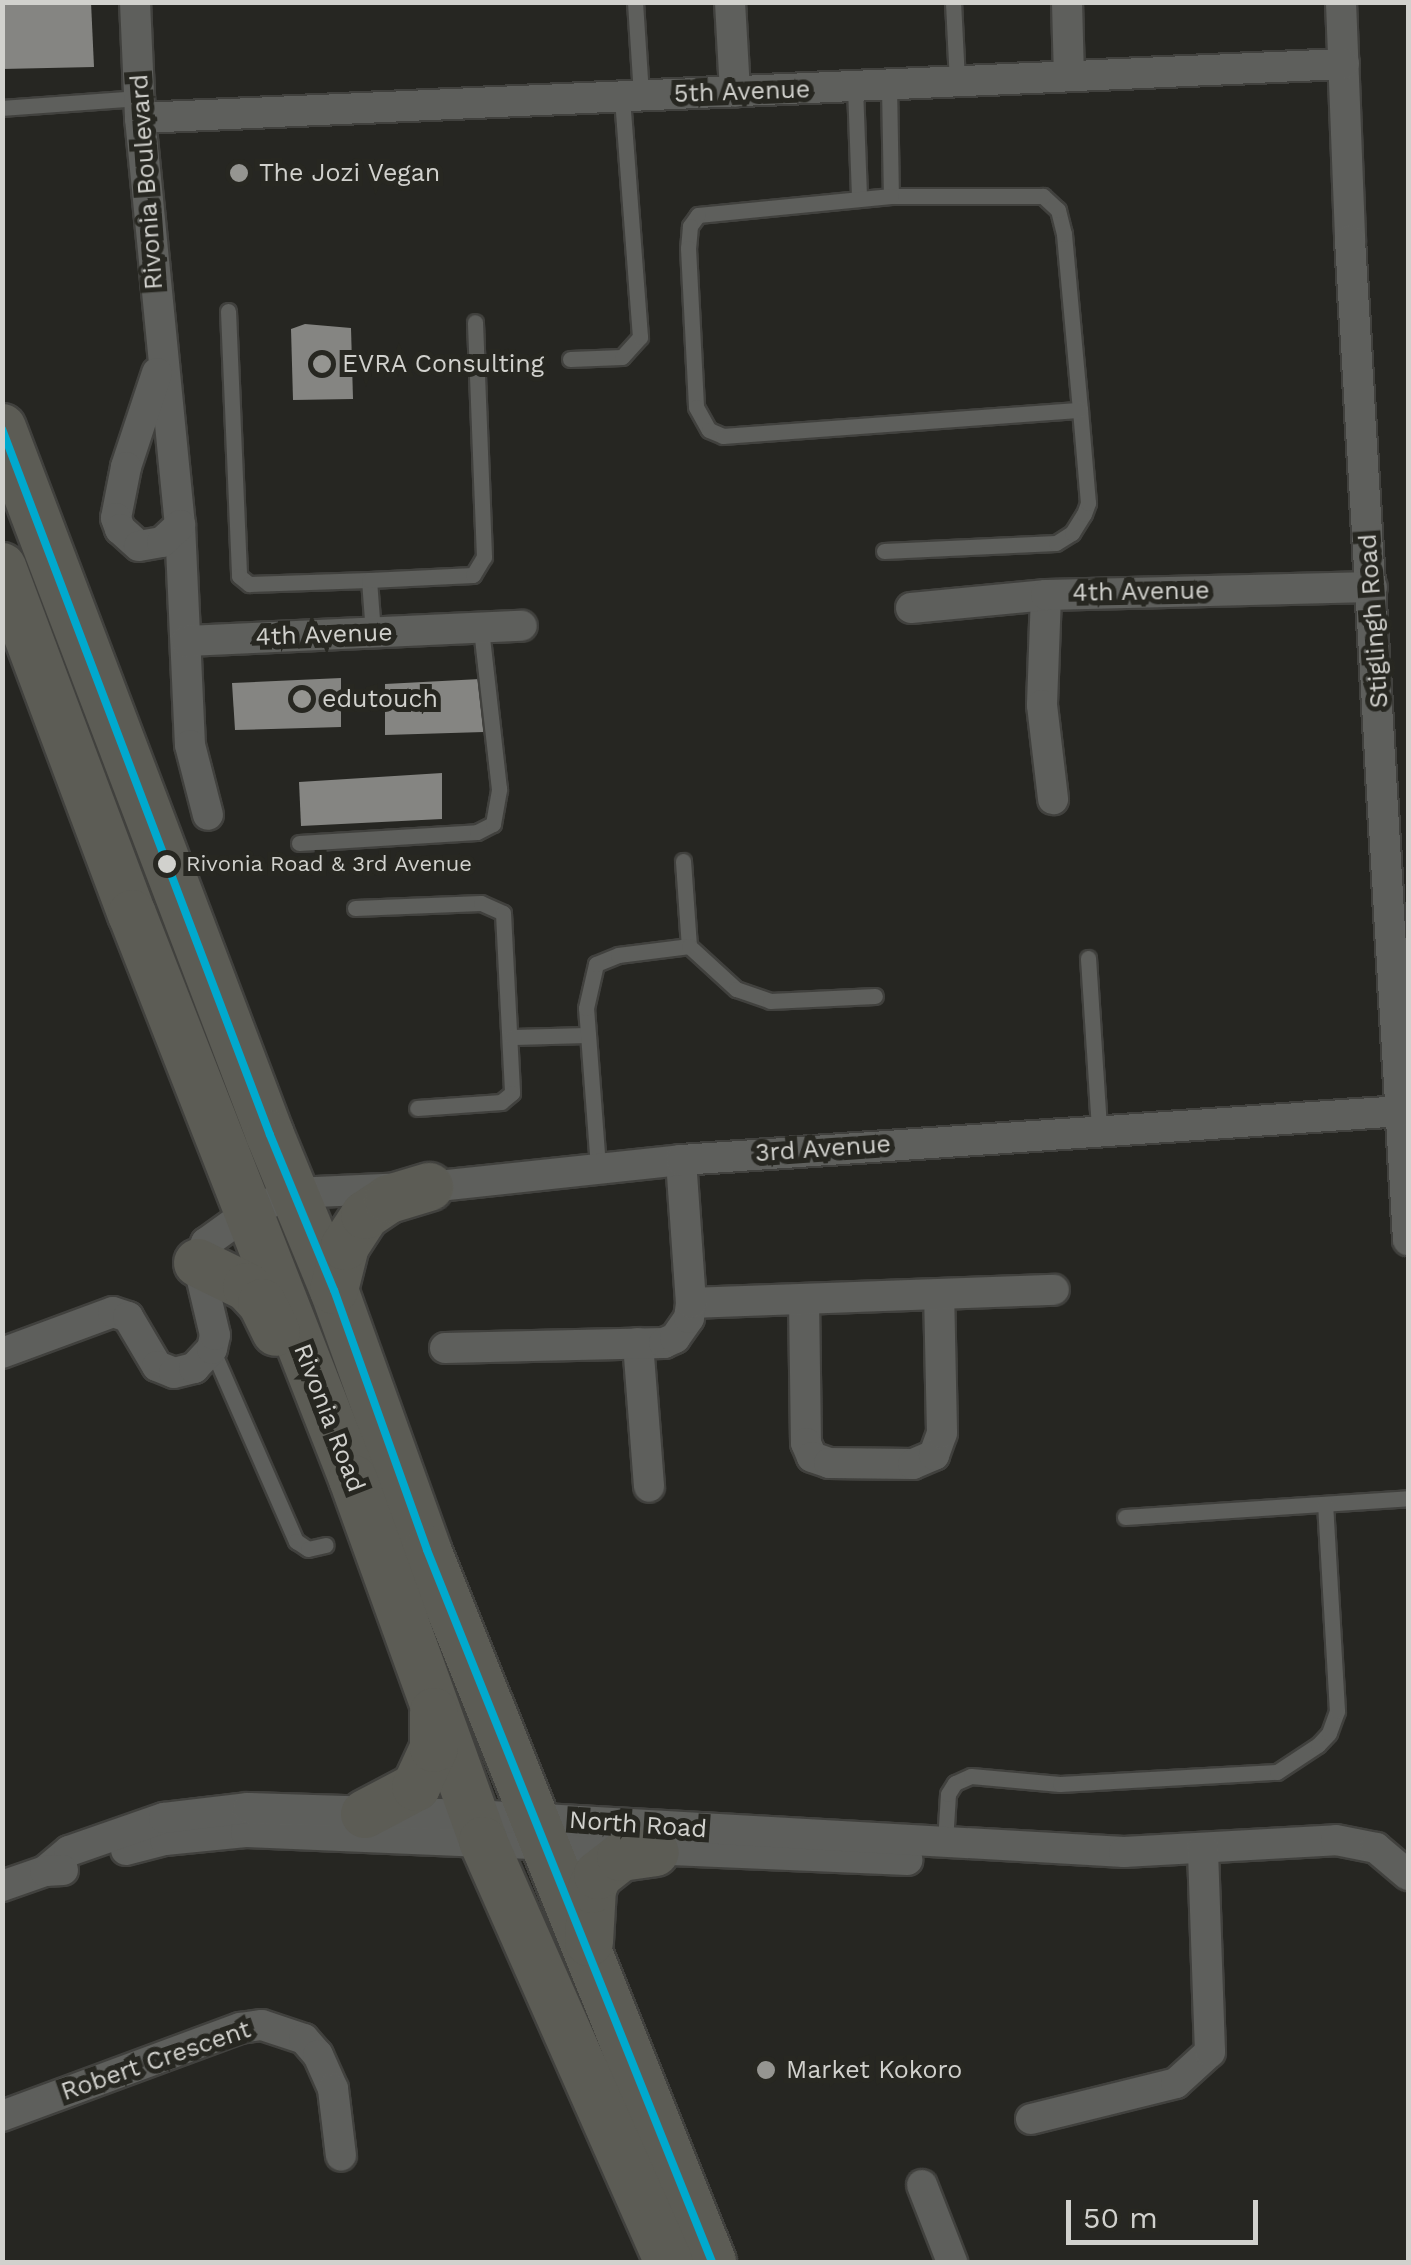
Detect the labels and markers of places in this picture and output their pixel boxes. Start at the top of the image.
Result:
place label: The Jozi Vegan [259,158,442,188]
marker: The Jozi Vegan [228,162,250,184]
place label: EVRA Consulting [342,349,545,379]
marker: EVRA Consulting [311,353,333,375]
place label: edutouch [322,684,438,714]
marker: edutouch [291,688,313,710]
place label: Rivonia Road & 3rd Avenue [186,851,473,877]
marker: Rivonia Road & 3rd Avenue [157,854,177,874]
place label: Market Kokoro [786,2055,962,2085]
marker: Market Kokoro [755,2059,777,2081]

